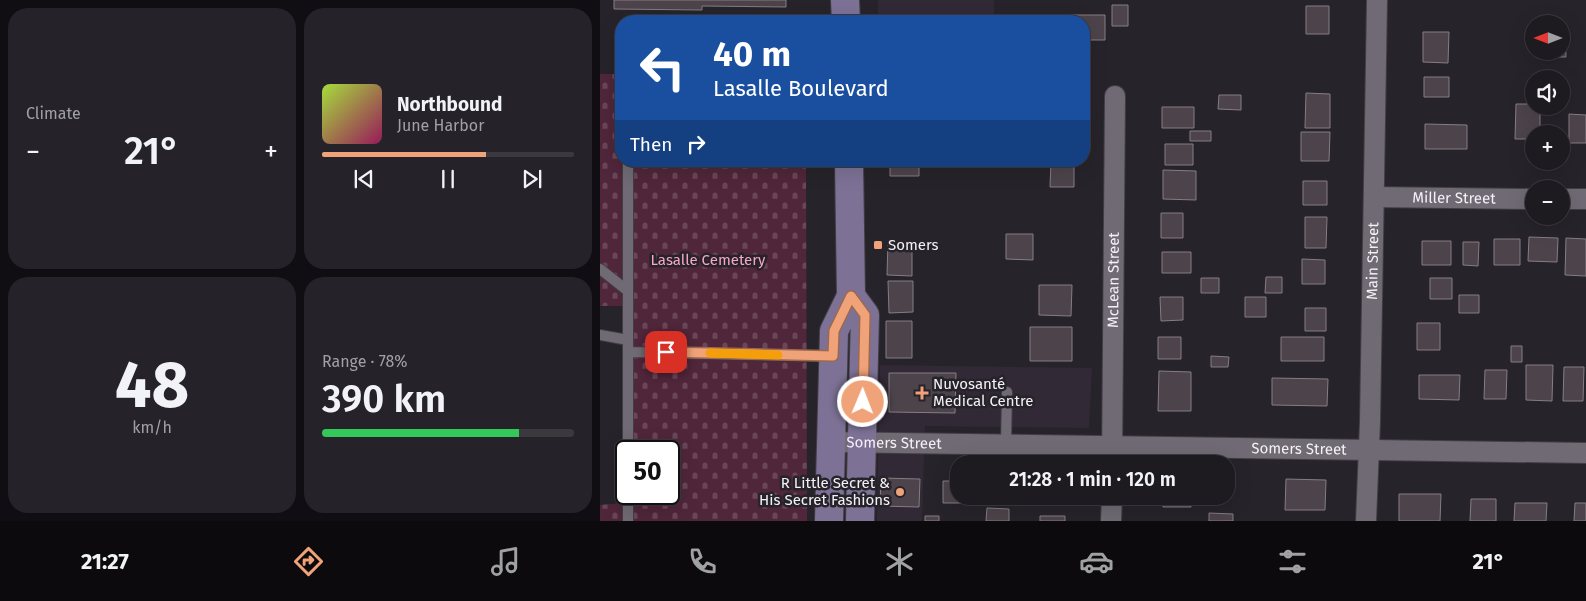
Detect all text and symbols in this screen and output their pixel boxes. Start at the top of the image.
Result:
north arrow [1525,15,1570,60]
map controls [1525,15,1570,225]
text: 40 m [713,33,791,75]
icon: left [630,35,695,100]
button: sound [1525,70,1570,115]
text: Lasalle Boulevard [713,75,889,102]
text: Northbound [397,93,502,116]
text: Climate [26,104,81,123]
text: June Harbor [397,116,484,135]
button: + [1525,125,1570,170]
text: 21° [124,128,180,174]
icon: right [682,130,710,158]
text: Then [630,133,672,156]
text: − [26,135,40,168]
text: + [264,135,278,168]
icon: previous [350,165,378,193]
icon: pause [434,165,462,193]
icon: next [518,165,546,193]
button: − [1525,180,1570,225]
street label: Miller Street [1412,188,1496,208]
street label: Main Street [1363,222,1382,300]
street label: McLean Street [1104,232,1123,328]
place label: Somers [888,236,939,254]
marker: Somers [872,239,884,251]
park label: Lasalle Cemetery [651,251,766,269]
pin [645,331,687,373]
icon: arrive [652,338,680,366]
text: 48 [115,346,189,424]
text: Range · 78% [322,352,408,371]
position arrow [836,375,888,427]
place label: Nuvosanté Medical Centre [933,375,1033,410]
text: 390 km [322,376,446,422]
marker: Nuvosanté Medical Centre [915,386,929,400]
text: km/h [132,418,172,437]
street label: Somers Street [846,433,942,453]
street label: Somers Street [1251,439,1347,459]
speed limit sign: 50 [615,440,680,505]
text: 21:28 · 1 min · 120 m [1009,468,1176,491]
place label: R Little Secret & His Secret Fashions [759,474,890,509]
marker: R Little Secret & His Secret Fashions [894,486,906,498]
icon: directions [291,544,326,579]
icon: music [488,544,523,579]
icon: phone [685,544,720,579]
icon: climate [882,544,917,579]
icon: car [1079,544,1114,579]
icon: filters [1275,544,1310,579]
text: 21:27 [81,548,129,575]
text: 21° [1472,548,1505,575]

